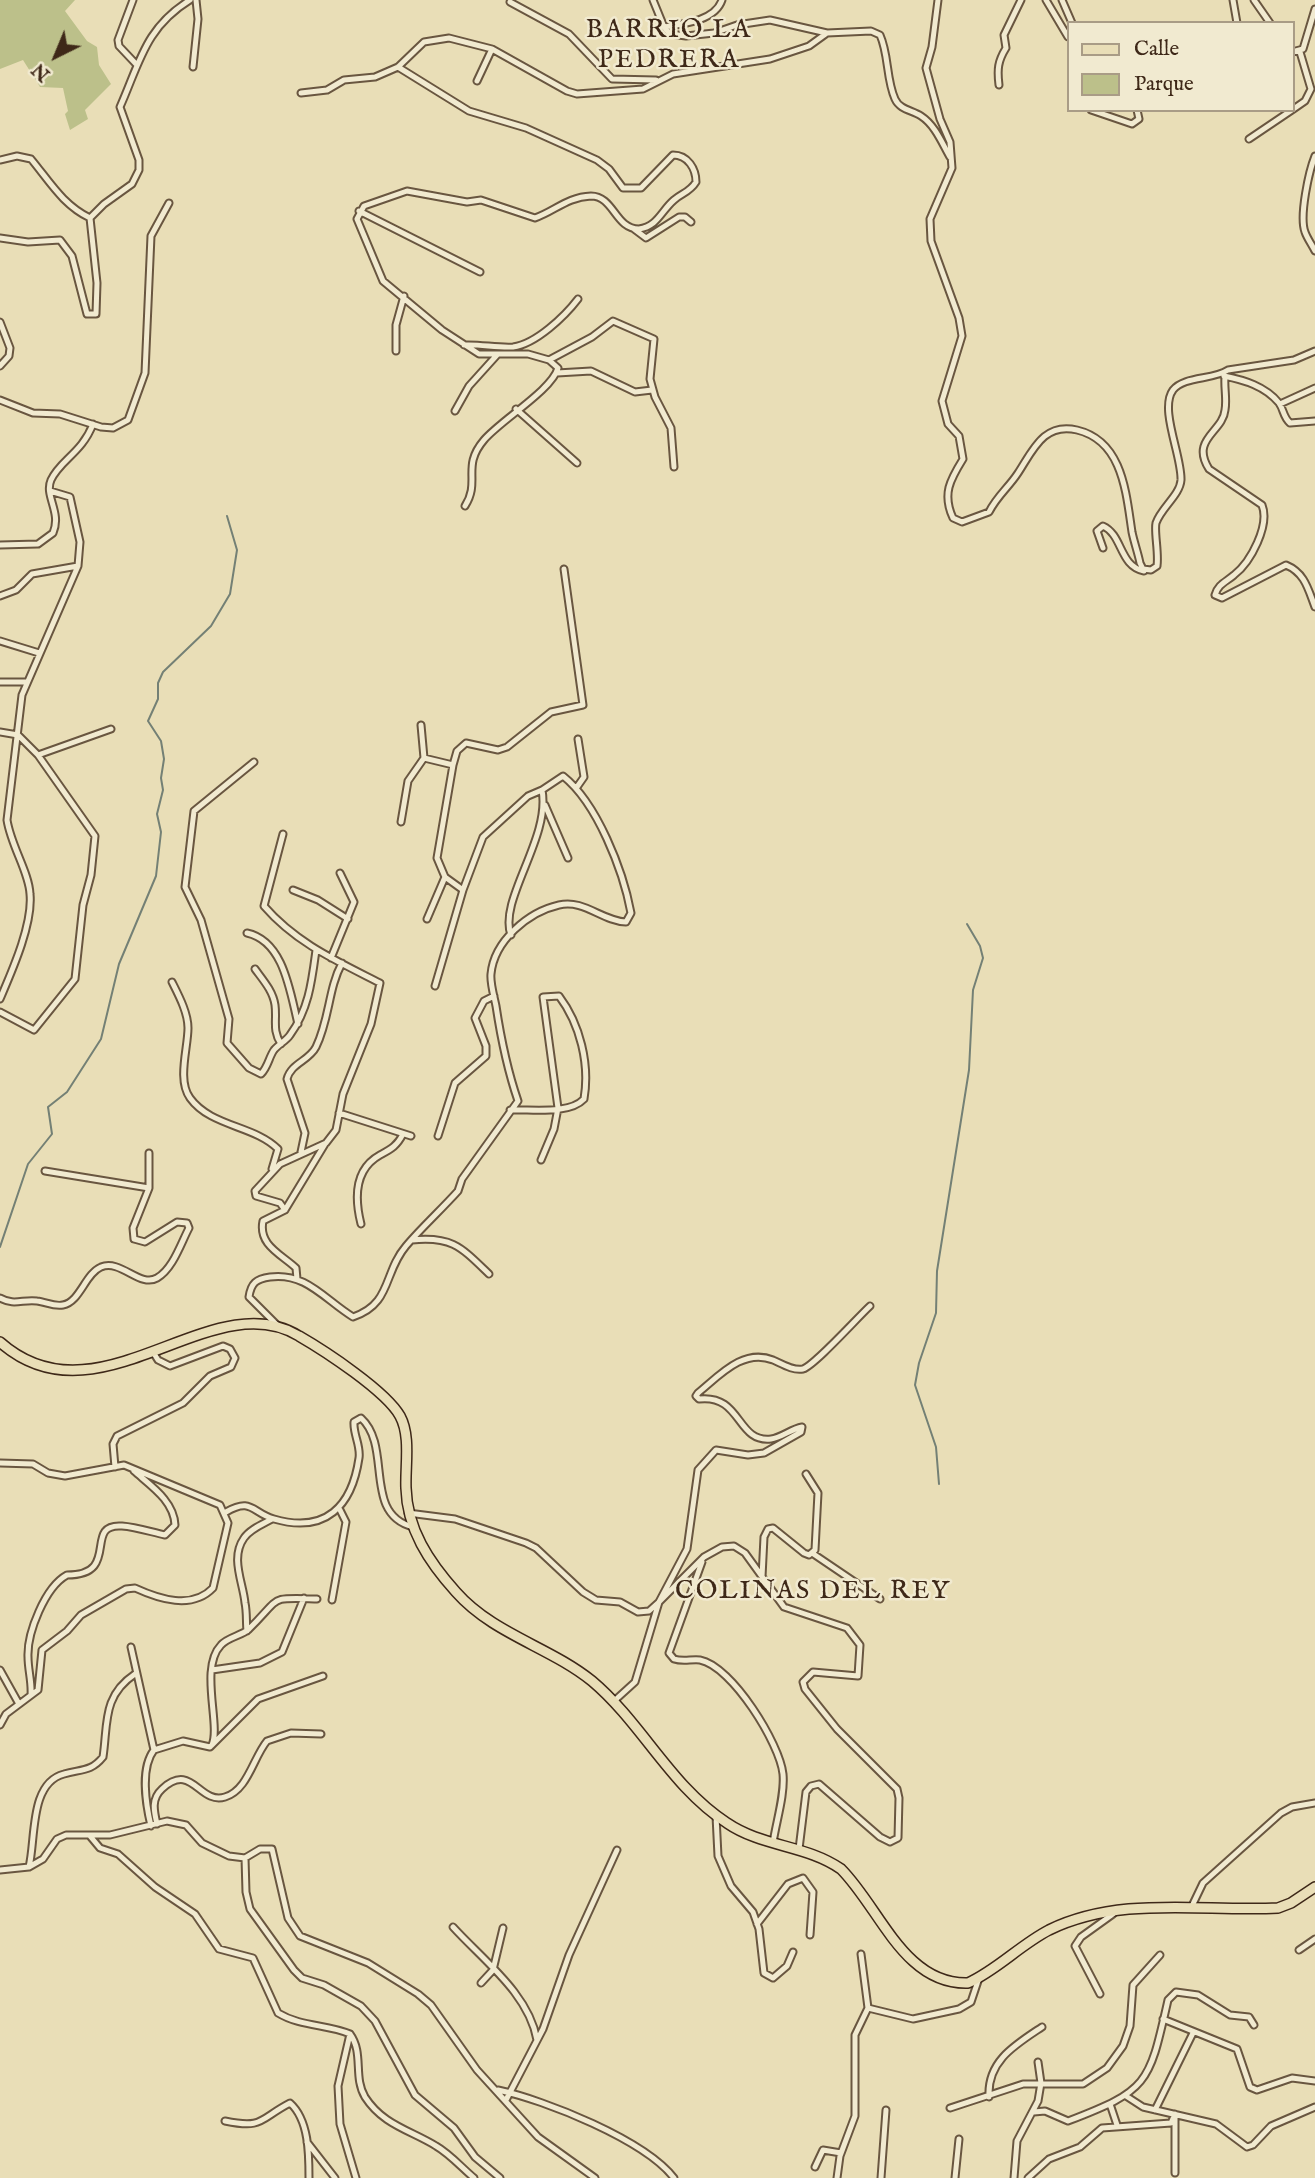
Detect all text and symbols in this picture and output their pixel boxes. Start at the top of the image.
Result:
district label: BARRIO LA PEDRERA [587,16,751,78]
north arrow [21,21,91,91]
legend [1066,21,1294,112]
text: Calle [1134,36,1179,63]
text: N [27,57,56,86]
text: Parque [1134,71,1194,98]
district label: COLINAS DEL REY [677,1577,949,1609]

